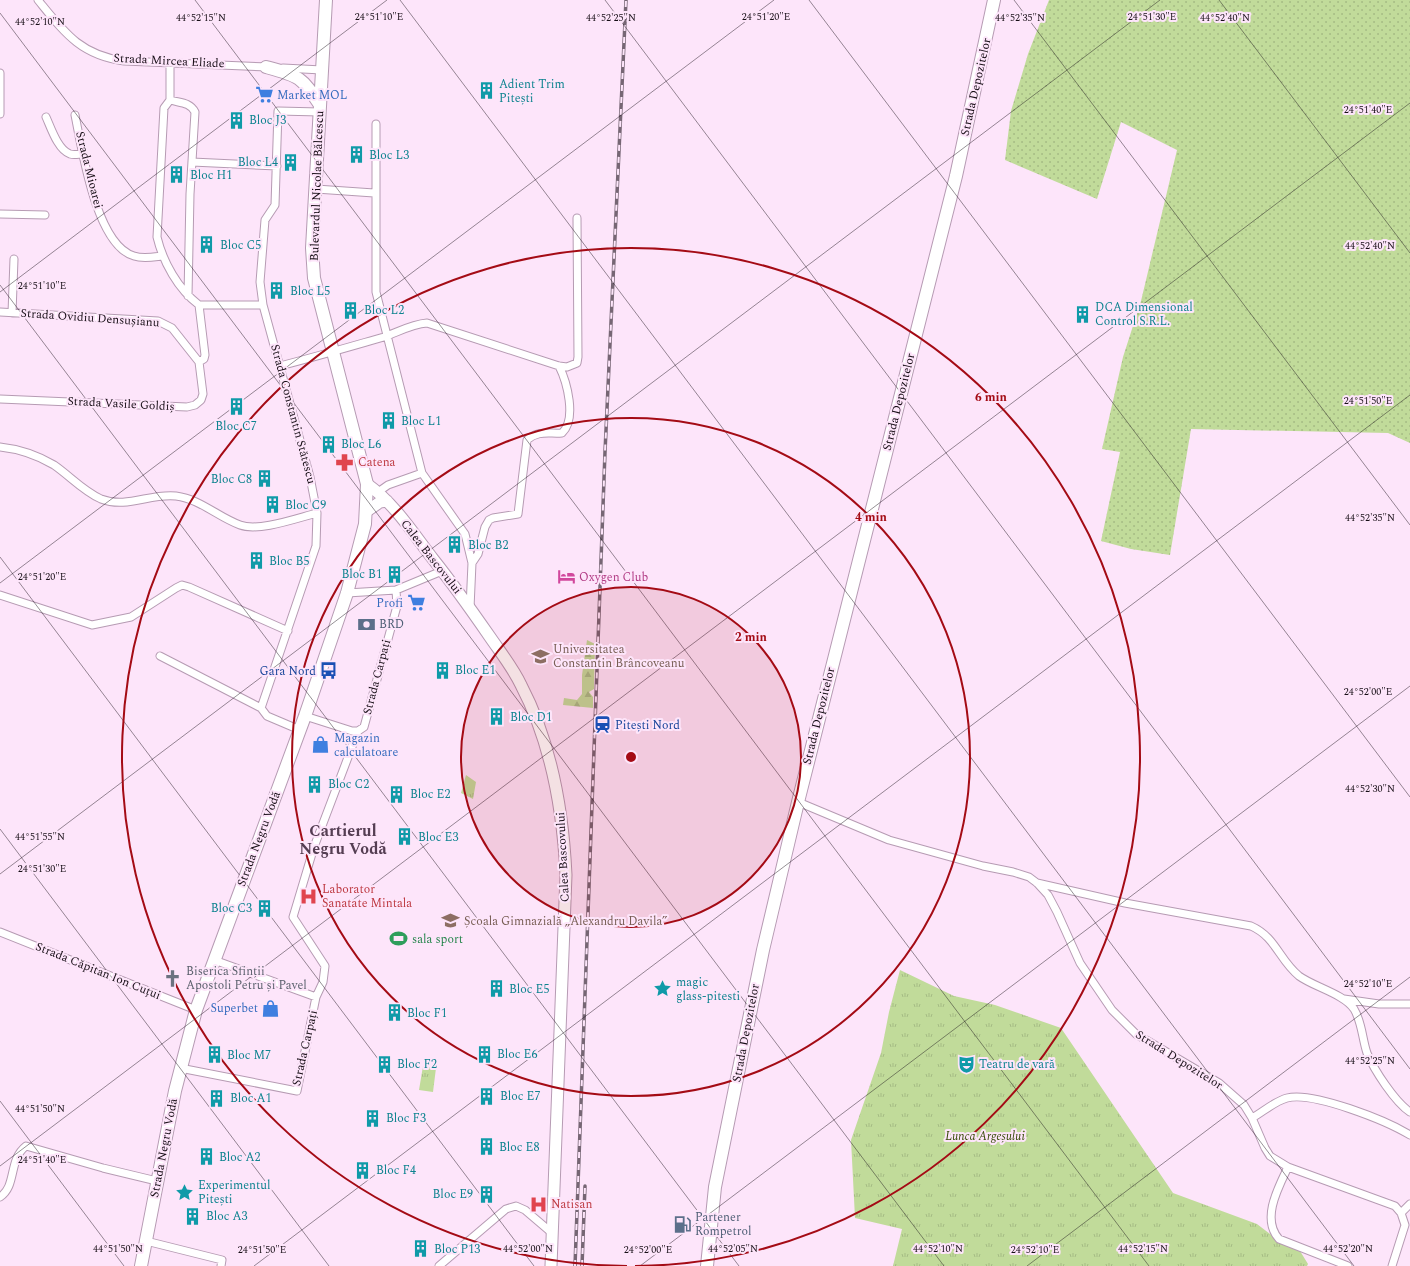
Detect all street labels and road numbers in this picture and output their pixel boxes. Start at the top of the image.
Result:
street label: Strada Depozitelor [956,36,997,138]
street label: Strada Mircea Eliade [113,49,225,73]
street label: Bulevardul Nicolae Bălcescu [305,110,329,262]
street label: Strada Mioarei [70,129,108,211]
street label: Strada Ovidiu Densușianu [20,304,160,332]
street label: Strada Constantin Stătescu [265,342,321,486]
street label: Strada Depozitelor [878,351,920,453]
street label: Strada Vasile Goldiș [67,392,175,416]
street label: Calea Bascovului [396,516,466,599]
street label: Strada Carpați [358,637,396,717]
street label: Strada Depozitelor [798,665,840,767]
street label: Strada Negru Vodă [232,788,286,890]
street label: Calea Bascovului [551,811,575,903]
street label: Strada Căpitan Ion Cuțui [32,937,164,1005]
street label: Strada Depozitelor [727,982,765,1084]
street label: Strada Carpați [287,1008,323,1088]
street label: Strada Depozitelor [1132,1025,1227,1095]
street label: Strada Negru Vodă [145,1097,183,1199]

